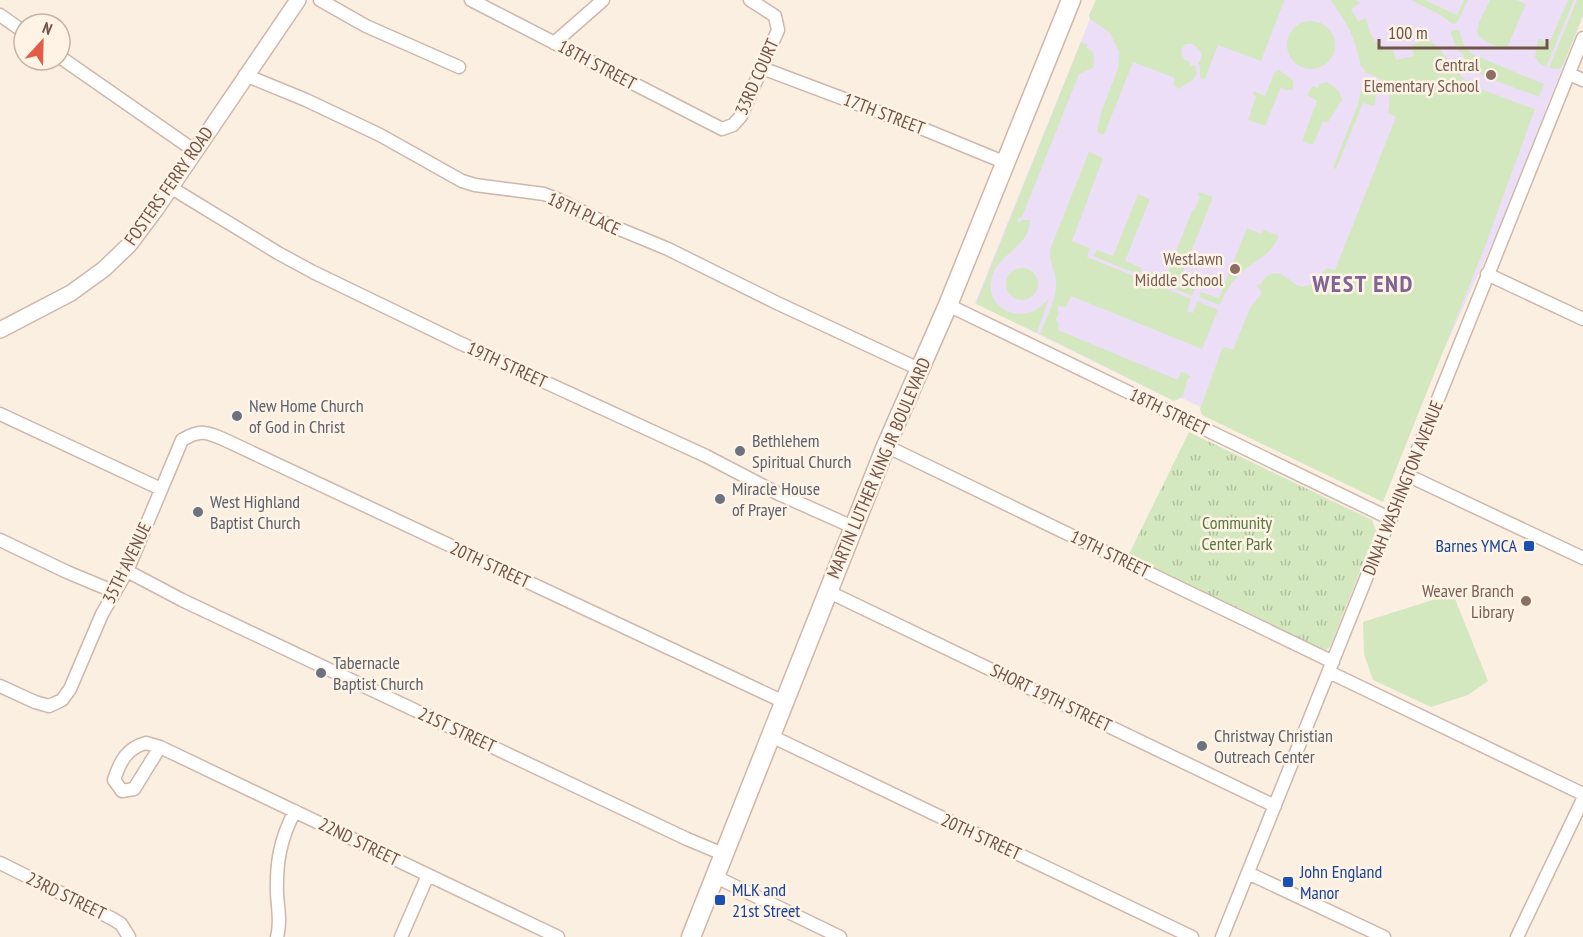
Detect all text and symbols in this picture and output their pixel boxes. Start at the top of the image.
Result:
north arrow [12,12,72,72]
scale bar [1379,12,1547,50]
text: N [40,17,55,39]
text: 100 m [1388,21,1428,44]
street label: 18TH STREET [554,34,640,95]
street label: 33RD COURT [730,35,784,119]
place label: Central Elementary School [1364,53,1480,97]
marker: Central Elementary School [1484,68,1498,82]
street label: 17TH STREET [840,87,928,140]
street label: FOSTERS FERRY ROAD [119,122,218,250]
street label: 18TH PLACE [544,187,624,240]
place label: Westlawn Middle School [1135,247,1224,291]
marker: Westlawn Middle School [1228,262,1242,276]
district label: WEST END [1311,268,1414,299]
street label: 19TH STREET [464,336,551,393]
street label: MARTIN LUTHER KING JR BOULEVARD [822,354,936,582]
street label: 18TH STREET [1126,382,1213,441]
place label: New Home Church of God in Christ [249,394,364,438]
street label: DINAH WASHINGTON AVENUE [1357,397,1448,578]
marker: New Home Church of God in Christ [230,409,244,423]
place label: Bethlehem Spiritual Church [752,429,852,473]
marker: Bethlehem Spiritual Church [733,444,747,458]
place label: Miracle House of Prayer [732,477,820,521]
place label: West Highland Baptist Church [210,490,300,534]
marker: Miracle House of Prayer [713,492,727,506]
marker: West Highland Baptist Church [191,505,205,519]
park label: Community Center Park [1202,511,1272,555]
street label: 35TH AVENUE [97,518,156,607]
street label: 19TH STREET [1067,524,1154,583]
place label: Barnes YMCA [1436,534,1517,557]
street label: 20TH STREET [447,536,534,593]
marker: Barnes YMCA [1522,539,1536,553]
place label: Weaver Branch Library [1422,579,1514,623]
marker: Weaver Branch Library [1519,594,1533,608]
place label: Tabernacle Baptist Church [333,651,423,695]
street label: SHORT 19TH STREET [987,658,1116,737]
marker: Tabernacle Baptist Church [314,666,328,680]
street label: 21ST STREET [415,702,500,758]
place label: Christway Christian Outreach Center [1214,724,1333,768]
marker: Christway Christian Outreach Center [1195,739,1209,753]
street label: 20TH STREET [938,808,1025,865]
street label: 22ND STREET [315,812,403,871]
place label: John England Manor [1299,860,1382,904]
street label: 23RD STREET [23,866,110,925]
marker: John England Manor [1281,875,1295,889]
place label: MLK and 21st Street [732,878,800,922]
marker: MLK and 21st Street [713,893,727,907]

